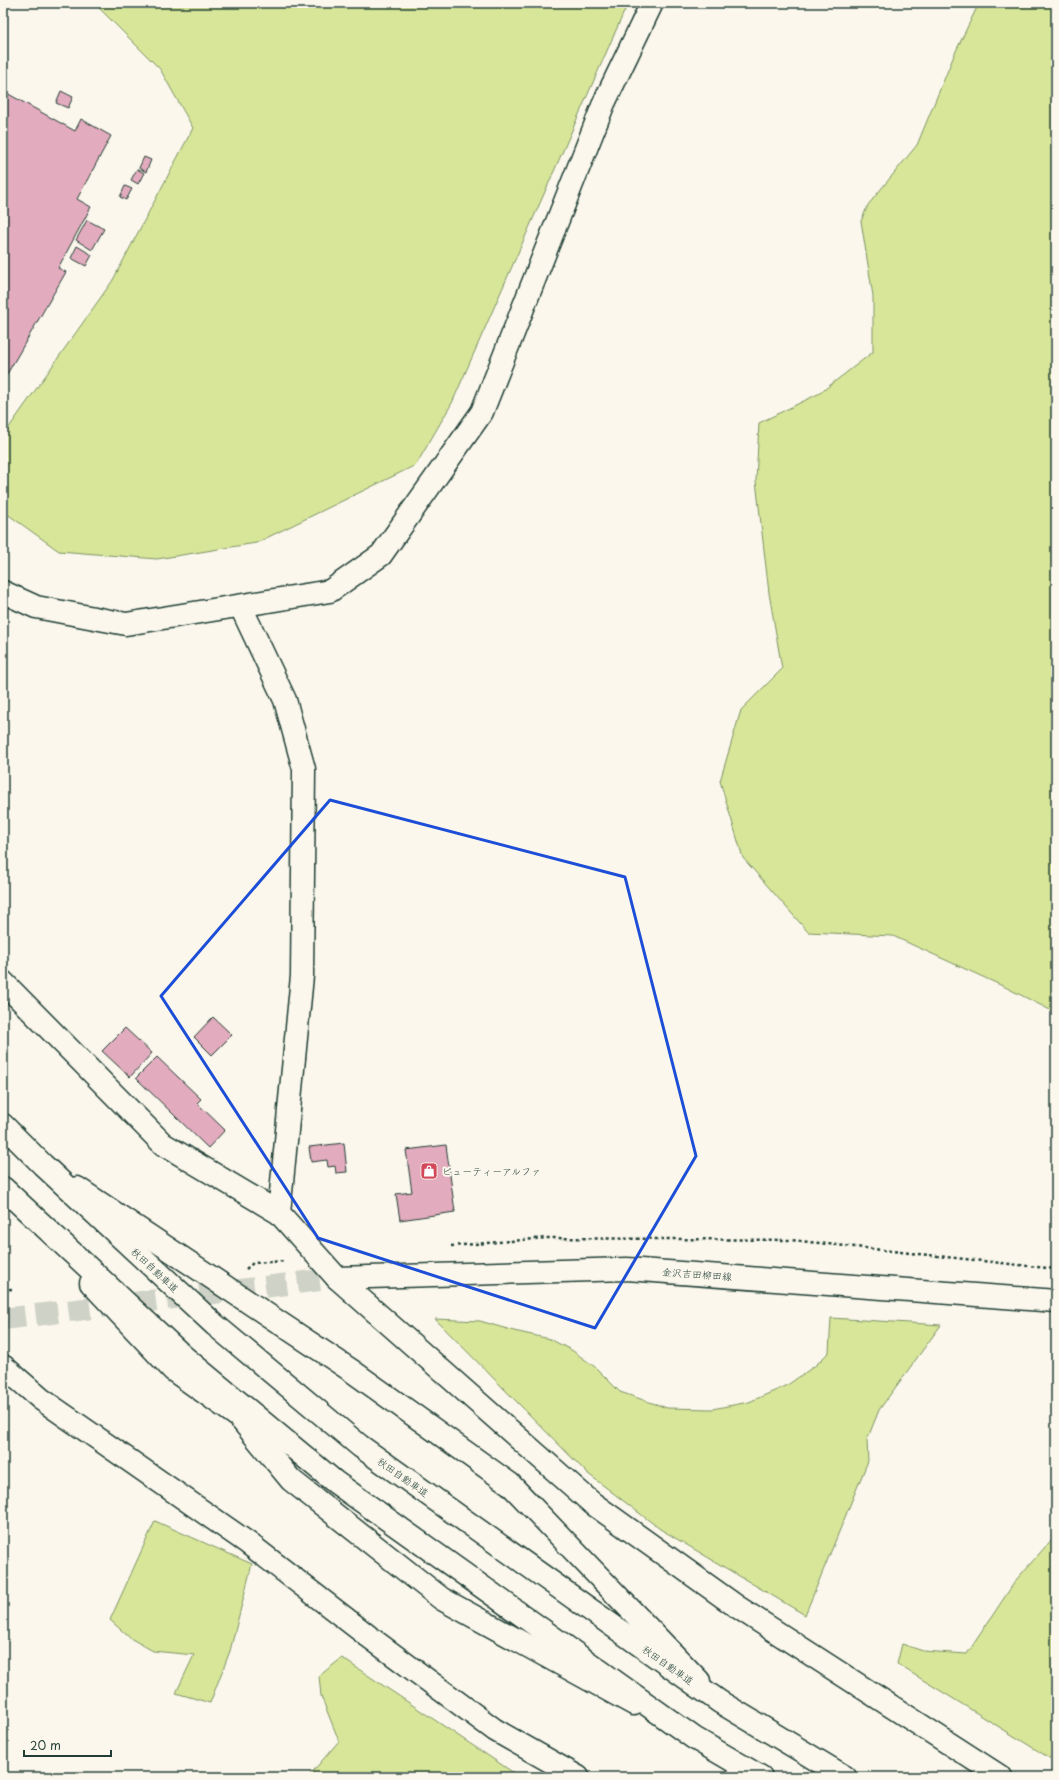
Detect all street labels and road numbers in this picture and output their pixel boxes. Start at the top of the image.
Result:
street label: 秋田自動車道 [128,1244,182,1296]
street label: 金沢吉田柳田線 [662,1264,732,1283]
street label: 秋田自動車道 [374,1453,432,1500]
street label: 秋田自動車道 [639,1641,697,1688]

